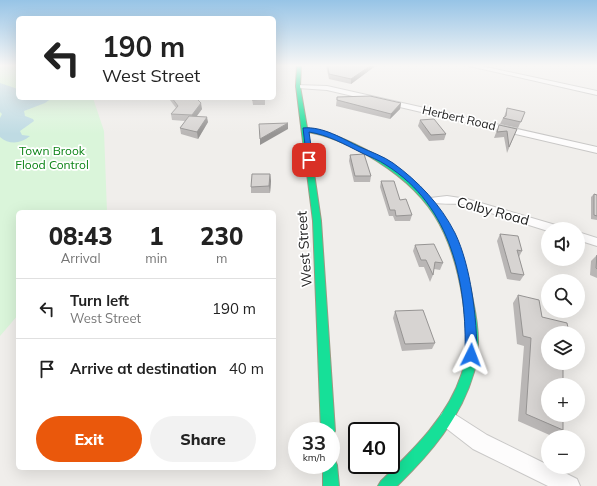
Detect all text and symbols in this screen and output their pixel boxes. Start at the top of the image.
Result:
text: 190 m [102,29,185,64]
icon: left [36,32,88,84]
text: West Street [102,64,200,87]
street label: Herbert Road [421,102,497,133]
park label: Town Brook Flood Control [15,143,89,172]
pin [292,143,326,177]
icon: arrive [298,149,320,171]
street label: Colby Road [455,193,531,229]
street label: West Street [292,210,316,288]
text: 08:43 [49,221,113,251]
text: 1 [149,221,164,251]
text: 230 [200,221,243,251]
map controls [541,222,585,474]
button: sound [541,222,585,266]
text: Arrival [61,250,101,266]
text: min [145,250,167,266]
text: m [216,250,227,266]
button: search [541,274,585,318]
text: Turn left [70,291,129,310]
icon: left [36,298,58,320]
text: 190 m [212,299,256,318]
text: West Street [70,310,141,326]
button: layers [541,326,585,370]
position arrow [450,334,492,376]
icon: arrive [36,358,58,380]
text: Arrive at destination [70,359,217,378]
text: 40 m [229,359,264,378]
button: + [541,378,585,422]
button: Exit [36,416,142,462]
button: Share [150,416,256,462]
speed limit sign: 40 [348,422,400,474]
text: 33 [302,430,326,455]
button: − [541,430,585,474]
text: km/h [303,451,325,464]

